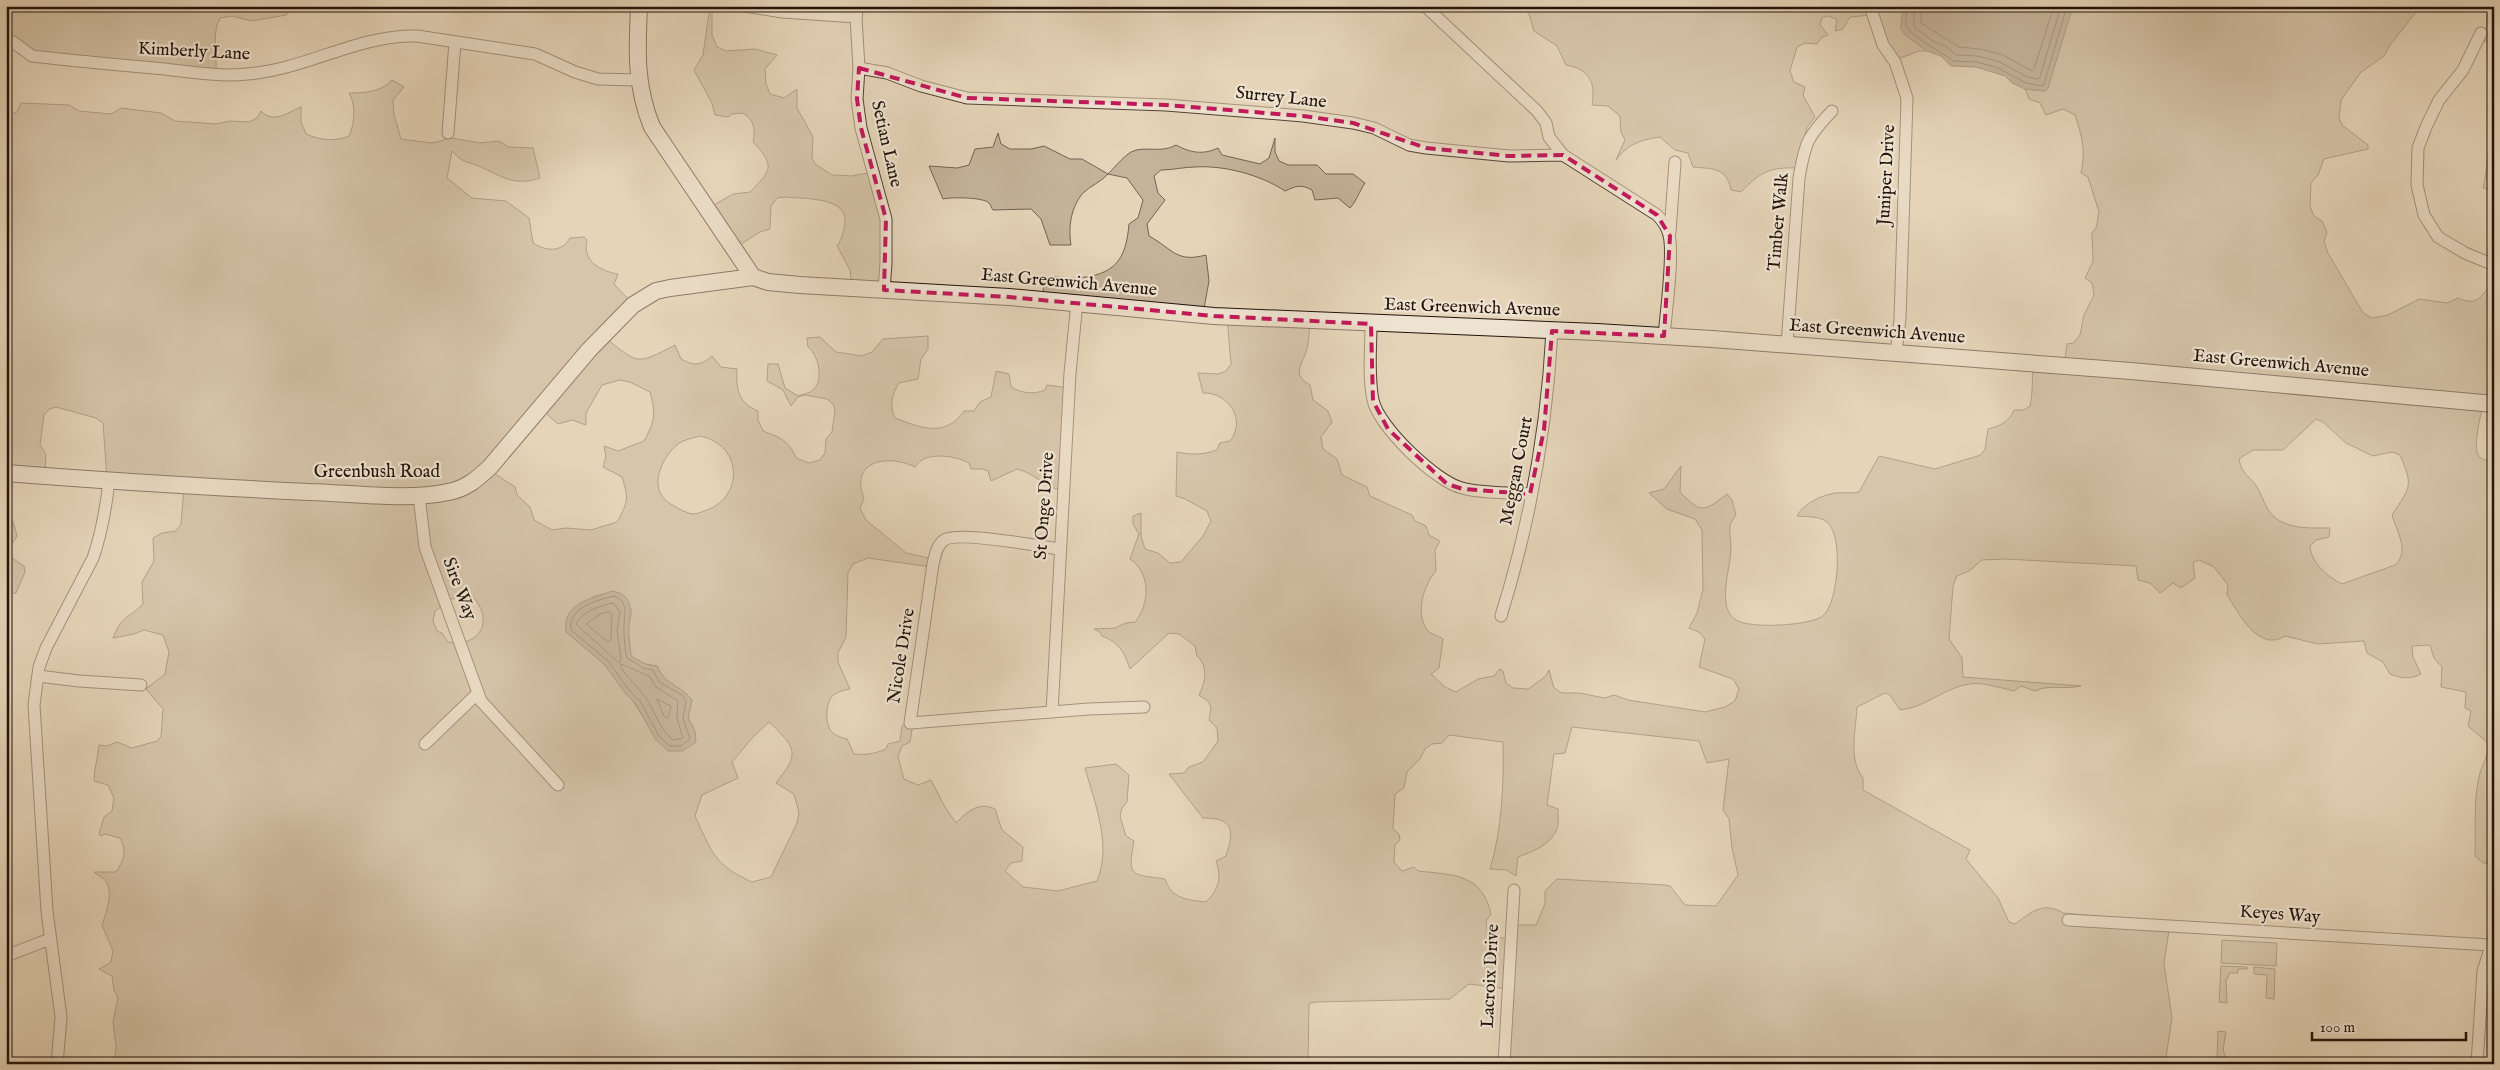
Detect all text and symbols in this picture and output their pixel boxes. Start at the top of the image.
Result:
street label: Kimberly Lane [137,38,251,66]
street label: Surrey Lane [1234,82,1328,114]
street label: Setian Lane [865,98,907,190]
street label: Juniper Drive [1873,124,1901,228]
street label: Timber Walk [1763,172,1795,272]
street label: East Greenwich Avenue [980,264,1158,302]
street label: East Greenwich Avenue [1383,293,1561,323]
street label: East Greenwich Avenue [1788,314,1966,350]
street label: East Greenwich Avenue [2192,345,2370,383]
street label: Meggan Court [1495,415,1539,527]
street label: St Onge Drive [1030,451,1060,561]
street label: Greenbush Road [314,461,441,484]
street label: Sire Way [437,554,481,624]
street label: Nicole Drive [883,607,921,705]
street label: Keyes Way [2239,901,2321,929]
street label: Lacroix Drive [1477,923,1505,1029]
scale bar [2312,1010,2466,1042]
text: 100 m [2320,1018,2356,1037]

